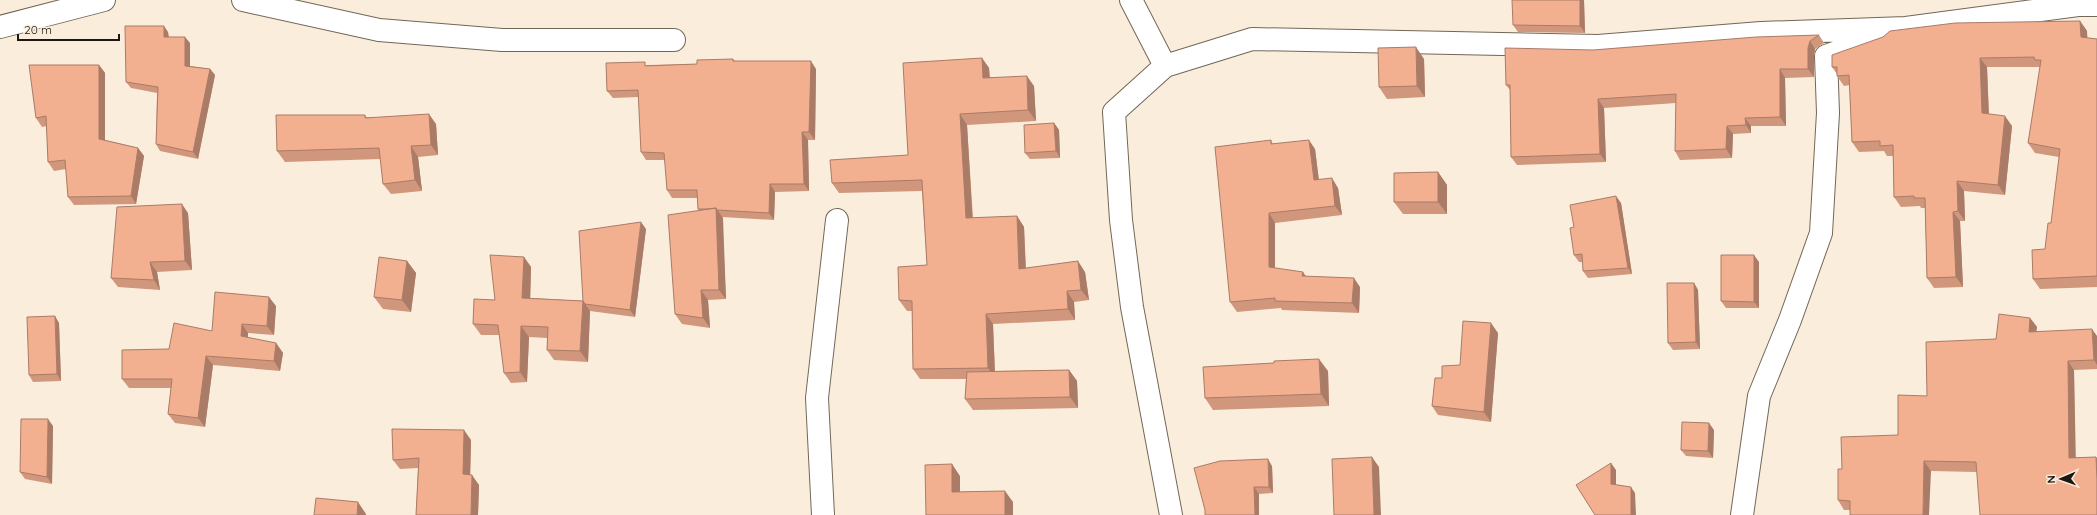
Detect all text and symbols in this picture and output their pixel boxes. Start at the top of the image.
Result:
scale bar [18,16,119,42]
text: 20 m [24,22,52,37]
north arrow [2041,459,2081,499]
text: N [2044,475,2058,484]

